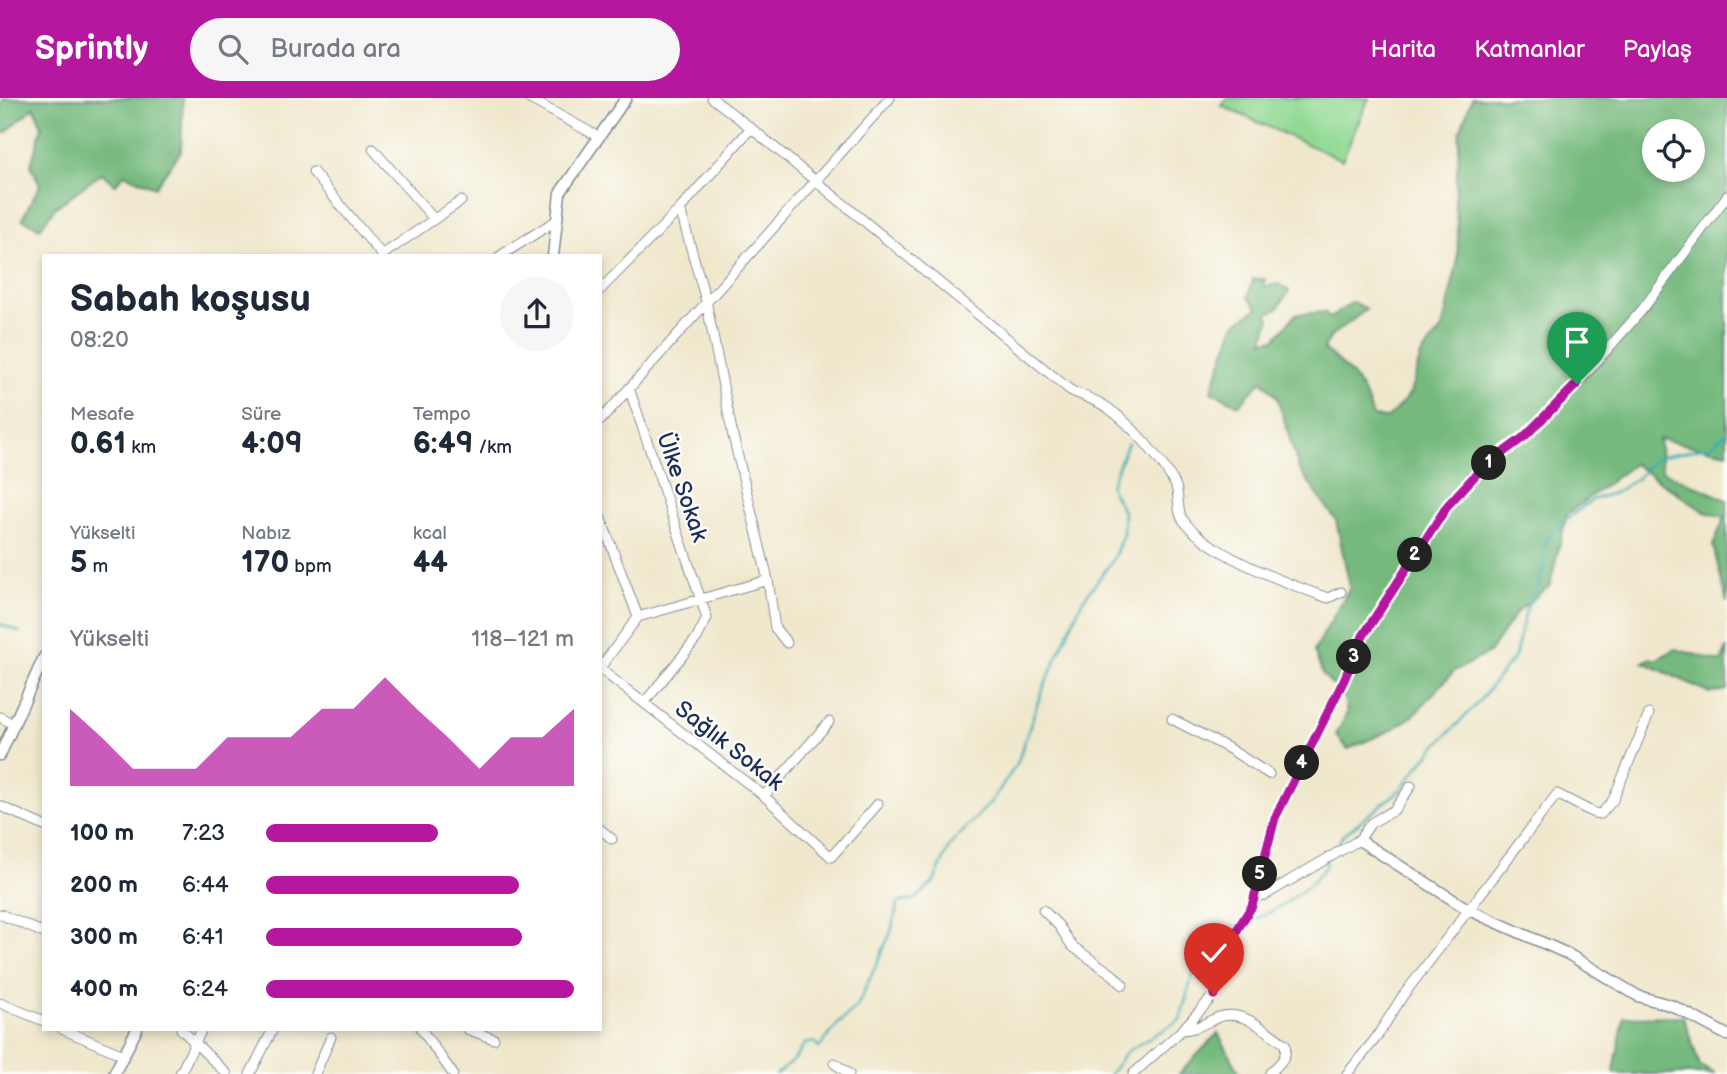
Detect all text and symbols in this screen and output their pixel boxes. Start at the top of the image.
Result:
search box [190,18,680,81]
text: Sprintly [35,29,148,69]
icon: search [214,30,252,68]
text: Burada ara [270,34,401,65]
text: Harita [1370,35,1436,64]
text: Katmanlar [1474,35,1585,64]
text: Paylaş [1623,35,1692,64]
map controls [1642,119,1705,182]
button: locate [1642,119,1705,182]
text: Sabah koşusu [70,277,311,322]
button: share [500,277,574,351]
pin [1547,312,1607,384]
icon: arrive [1558,323,1596,361]
text: 08:20 [70,326,129,354]
text: Mesafe [70,403,134,426]
text: Süre [241,403,281,426]
text: Tempo [413,403,471,426]
text: 0.61 [70,426,126,462]
text: 4:09 [241,426,302,462]
text: 6:49 [413,426,473,462]
street label: Ülke Sokak [650,429,714,546]
text: km [126,436,156,459]
text: /km [473,436,512,459]
pin: 1 [1472,446,1506,480]
text: 1 [1485,451,1493,474]
text: Yükselti [70,522,135,545]
text: Nabız [241,522,291,545]
text: kcal [413,522,447,545]
pin: 2 [1398,538,1432,573]
text: 2 [1409,543,1420,566]
text: 5 [70,545,87,581]
text: 170 [241,545,289,581]
text: 44 [413,545,448,581]
text: m [87,555,108,578]
text: bpm [289,555,332,578]
text: Yükselti [70,625,149,653]
text: 118–121 m [471,625,574,653]
pin: 3 [1336,640,1372,674]
text: 3 [1348,645,1359,668]
street label: Sağlık Sokak [669,695,789,797]
pin: 4 [1284,746,1320,780]
text: 4 [1296,751,1307,774]
text: 100 m [70,819,134,847]
text: 7:23 [182,819,225,847]
pin: 5 [1242,856,1278,892]
text: 5 [1254,862,1265,885]
text: 200 m [70,871,138,899]
text: 6:44 [182,871,229,899]
text: 300 m [70,923,138,951]
text: 6:41 [182,923,224,951]
pin [1184,923,1244,995]
icon: check [1195,934,1233,972]
text: 400 m [70,975,138,1003]
text: 6:24 [182,975,228,1003]

